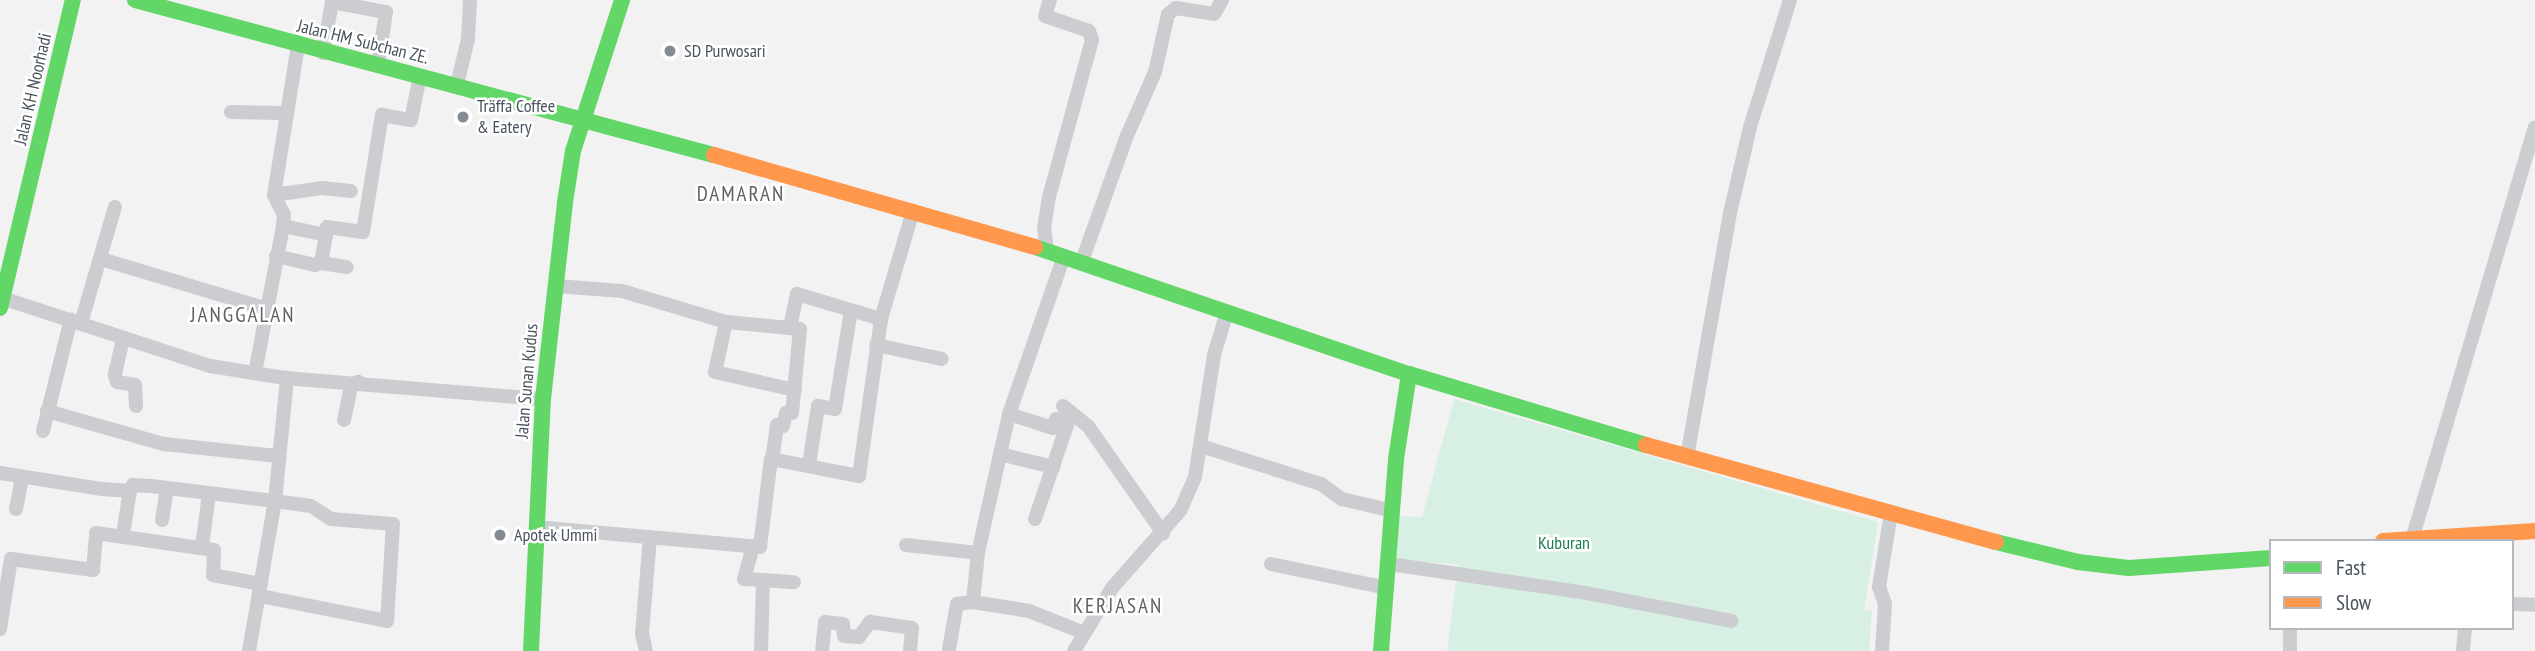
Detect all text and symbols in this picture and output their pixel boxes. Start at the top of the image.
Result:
street label: Jalan HM Subchan ZE. [295,15,431,69]
street label: Jalan KH Noorhadi [10,31,56,147]
place label: SD Purwosari [684,40,766,62]
marker: SD Purwosari [662,43,678,59]
place label: Träffa Coffee & Eatery [477,96,555,138]
marker: Träffa Coffee & Eatery [455,109,471,125]
district label: DAMARAN [698,181,784,207]
district label: JANGGALAN [192,302,294,328]
street label: Jalan Sunan Kudus [511,323,543,439]
place label: Apotek Ummi [514,524,598,546]
marker: Apotek Ummi [492,527,508,543]
park label: Kuburan [1538,532,1590,554]
legend [2269,539,2514,630]
text: Fast [2336,554,2366,581]
text: Slow [2336,589,2371,616]
district label: KERJASAN [1074,593,1162,619]

